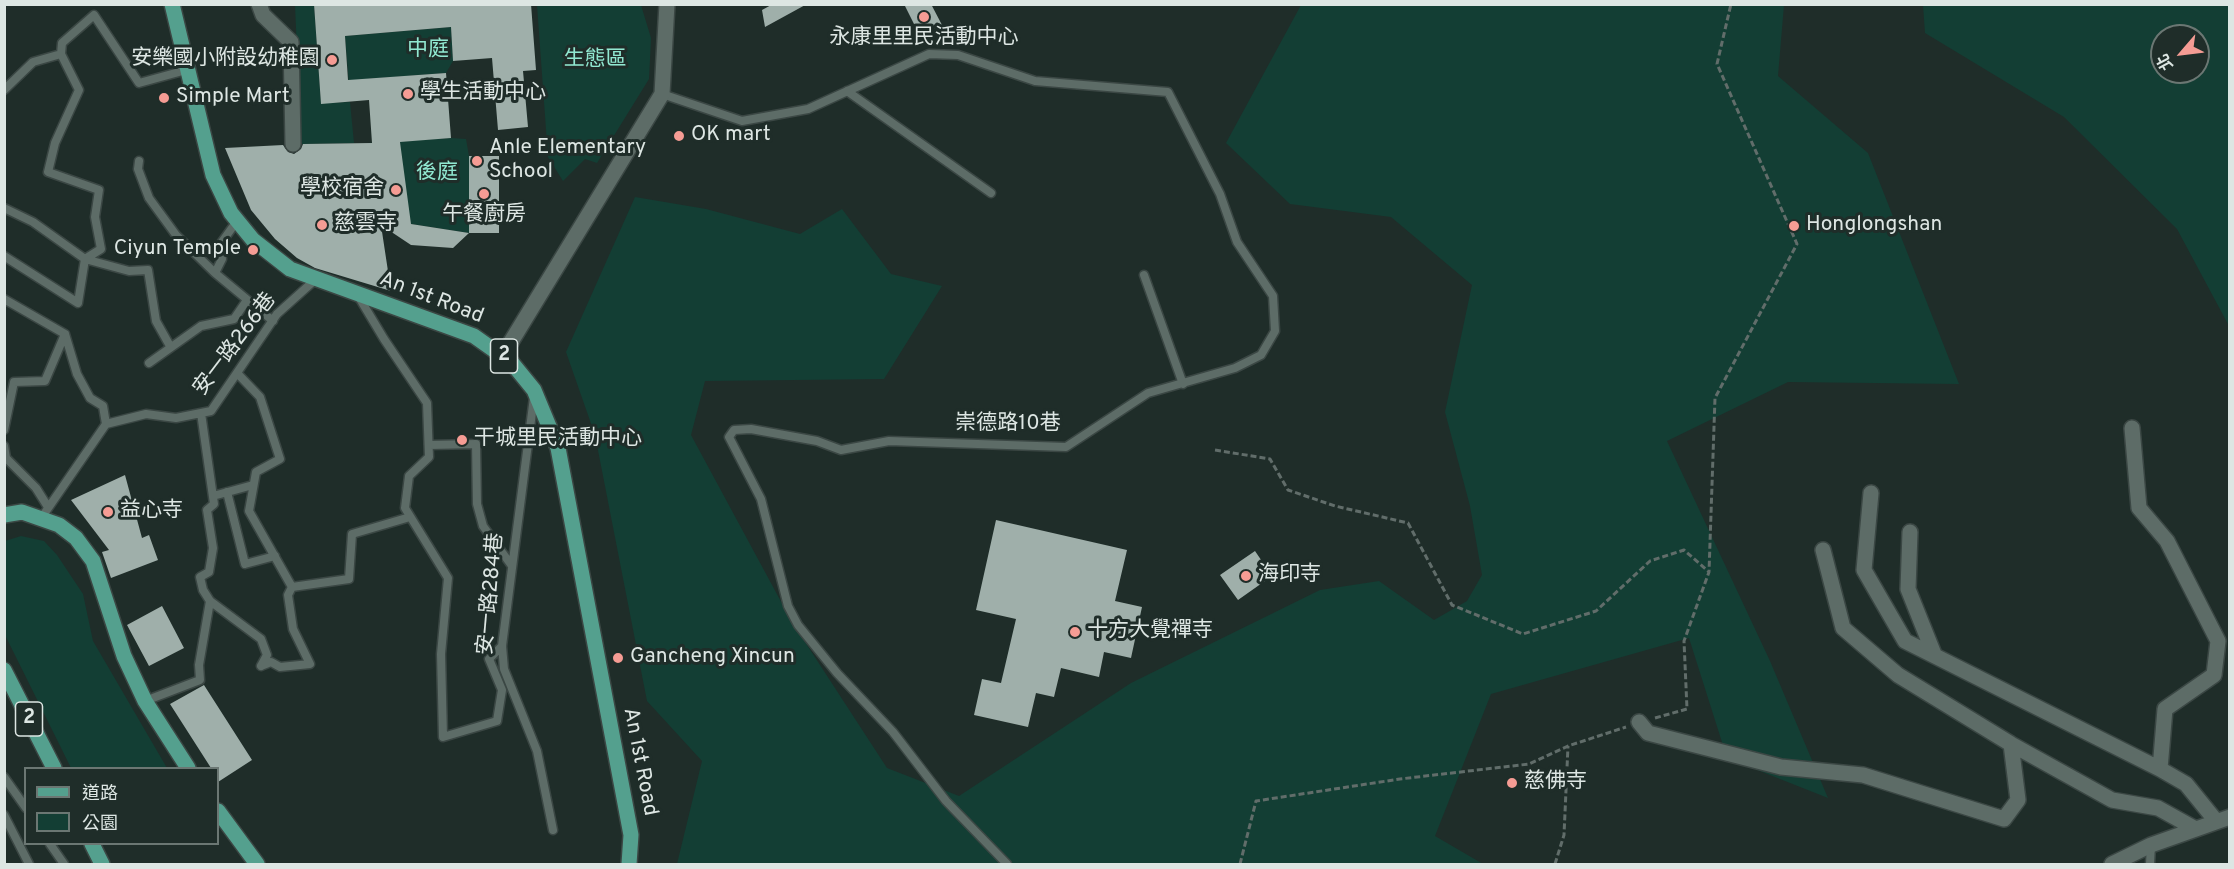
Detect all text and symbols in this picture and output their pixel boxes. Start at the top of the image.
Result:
marker: 永康里里民活動中心 [917,10,931,24]
north arrow [2150,24,2210,84]
place label: 永康里里民活動中心 [830,26,1018,52]
park label: 中庭 [407,38,449,64]
place label: 安樂國小附設幼稚園 [131,47,320,73]
park label: 生態區 [564,48,626,74]
text: 北 [2153,50,2178,73]
marker: 安樂國小附設幼稚園 [325,53,339,67]
place label: 學生活動中心 [420,81,546,107]
place label: Simple Mart [176,85,290,111]
marker: 學生活動中心 [401,87,415,101]
marker: Simple Mart [157,91,171,105]
place label: OK mart [691,123,771,149]
marker: OK mart [672,129,686,143]
place label: Anle Elementary School [489,136,646,186]
marker: Anle Elementary School [470,154,484,168]
park label: 後庭 [416,161,458,187]
place label: 學校宿舍 [300,177,384,203]
marker: 學校宿舍 [389,183,403,197]
marker: 午餐廚房 [477,187,491,201]
place label: 午餐廚房 [442,203,526,229]
place label: 慈雲寺 [334,212,397,238]
place label: Honglongshan [1806,213,1942,239]
marker: 慈雲寺 [315,218,329,232]
marker: Honglongshan [1787,219,1801,233]
place label: Ciyun Temple [114,237,241,263]
marker: Ciyun Temple [246,243,260,257]
street label: An 1st Road [375,268,487,330]
street label: 安一路266巷 [189,289,283,401]
road number: 2 [490,339,518,373]
street label: 崇德路10巷 [955,412,1061,438]
place label: 干城里民活動中心 [474,427,642,453]
marker: 干城里民活動中心 [455,433,469,447]
place label: 益心寺 [120,499,183,525]
marker: 益心寺 [101,505,115,519]
street label: 安一路284巷 [474,532,510,656]
place label: 海印寺 [1258,563,1321,589]
marker: 海印寺 [1239,569,1253,583]
place label: 十方大覺禪寺 [1087,619,1213,645]
marker: 十方大覺禪寺 [1068,625,1082,639]
place label: Gancheng Xincun [630,645,795,671]
marker: Gancheng Xincun [611,651,625,665]
road number: 2 [15,702,42,736]
street label: An 1st Road [616,706,662,818]
legend [24,767,219,845]
place label: 慈佛寺 [1524,770,1587,796]
marker: 慈佛寺 [1505,776,1519,790]
text: 道路 [82,783,118,806]
text: 公園 [82,813,118,836]

